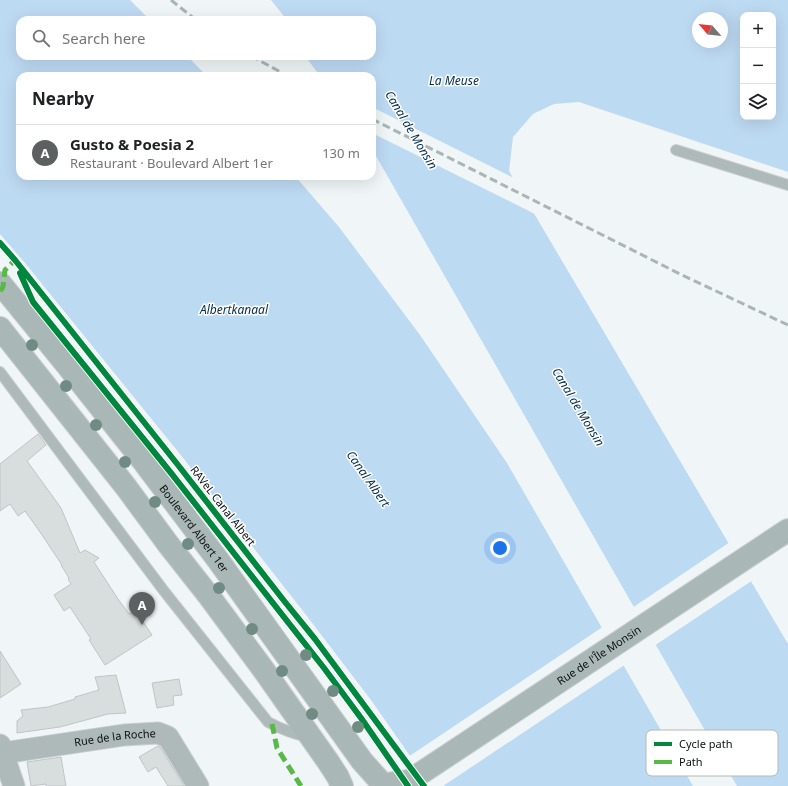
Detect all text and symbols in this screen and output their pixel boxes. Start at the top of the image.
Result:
north arrow [692,12,728,48]
map controls [740,12,776,120]
button: + [740,12,776,48]
search box [16,16,376,60]
icon: search [30,27,52,49]
text: Search here [62,28,145,48]
button: − [740,48,776,84]
water label: La Meuse [429,72,479,89]
button: layers [740,84,776,120]
text: Nearby [32,87,94,110]
water label: Canal de Monsin [381,87,442,172]
text: Gusto & Poesia 2 [70,134,194,154]
text: A [41,144,50,162]
text: 130 m [322,144,360,162]
text: Restaurant · Boulevard Albert 1er [70,154,273,172]
water label: Albertkanaal [199,301,269,318]
water label: Canal de Monsin [548,364,609,449]
water label: Canal Albert [343,447,395,511]
street label: RAVeL Canal Albert [187,463,259,549]
street label: Boulevard Albert 1er [156,481,233,576]
your location [490,538,510,558]
pin: A [129,592,155,625]
street label: Rue de l'Île Monsin [554,621,644,688]
street label: Rue de la Roche [73,725,156,749]
legend [646,730,778,776]
text: Cycle path [679,736,732,751]
text: Path [679,754,703,769]

